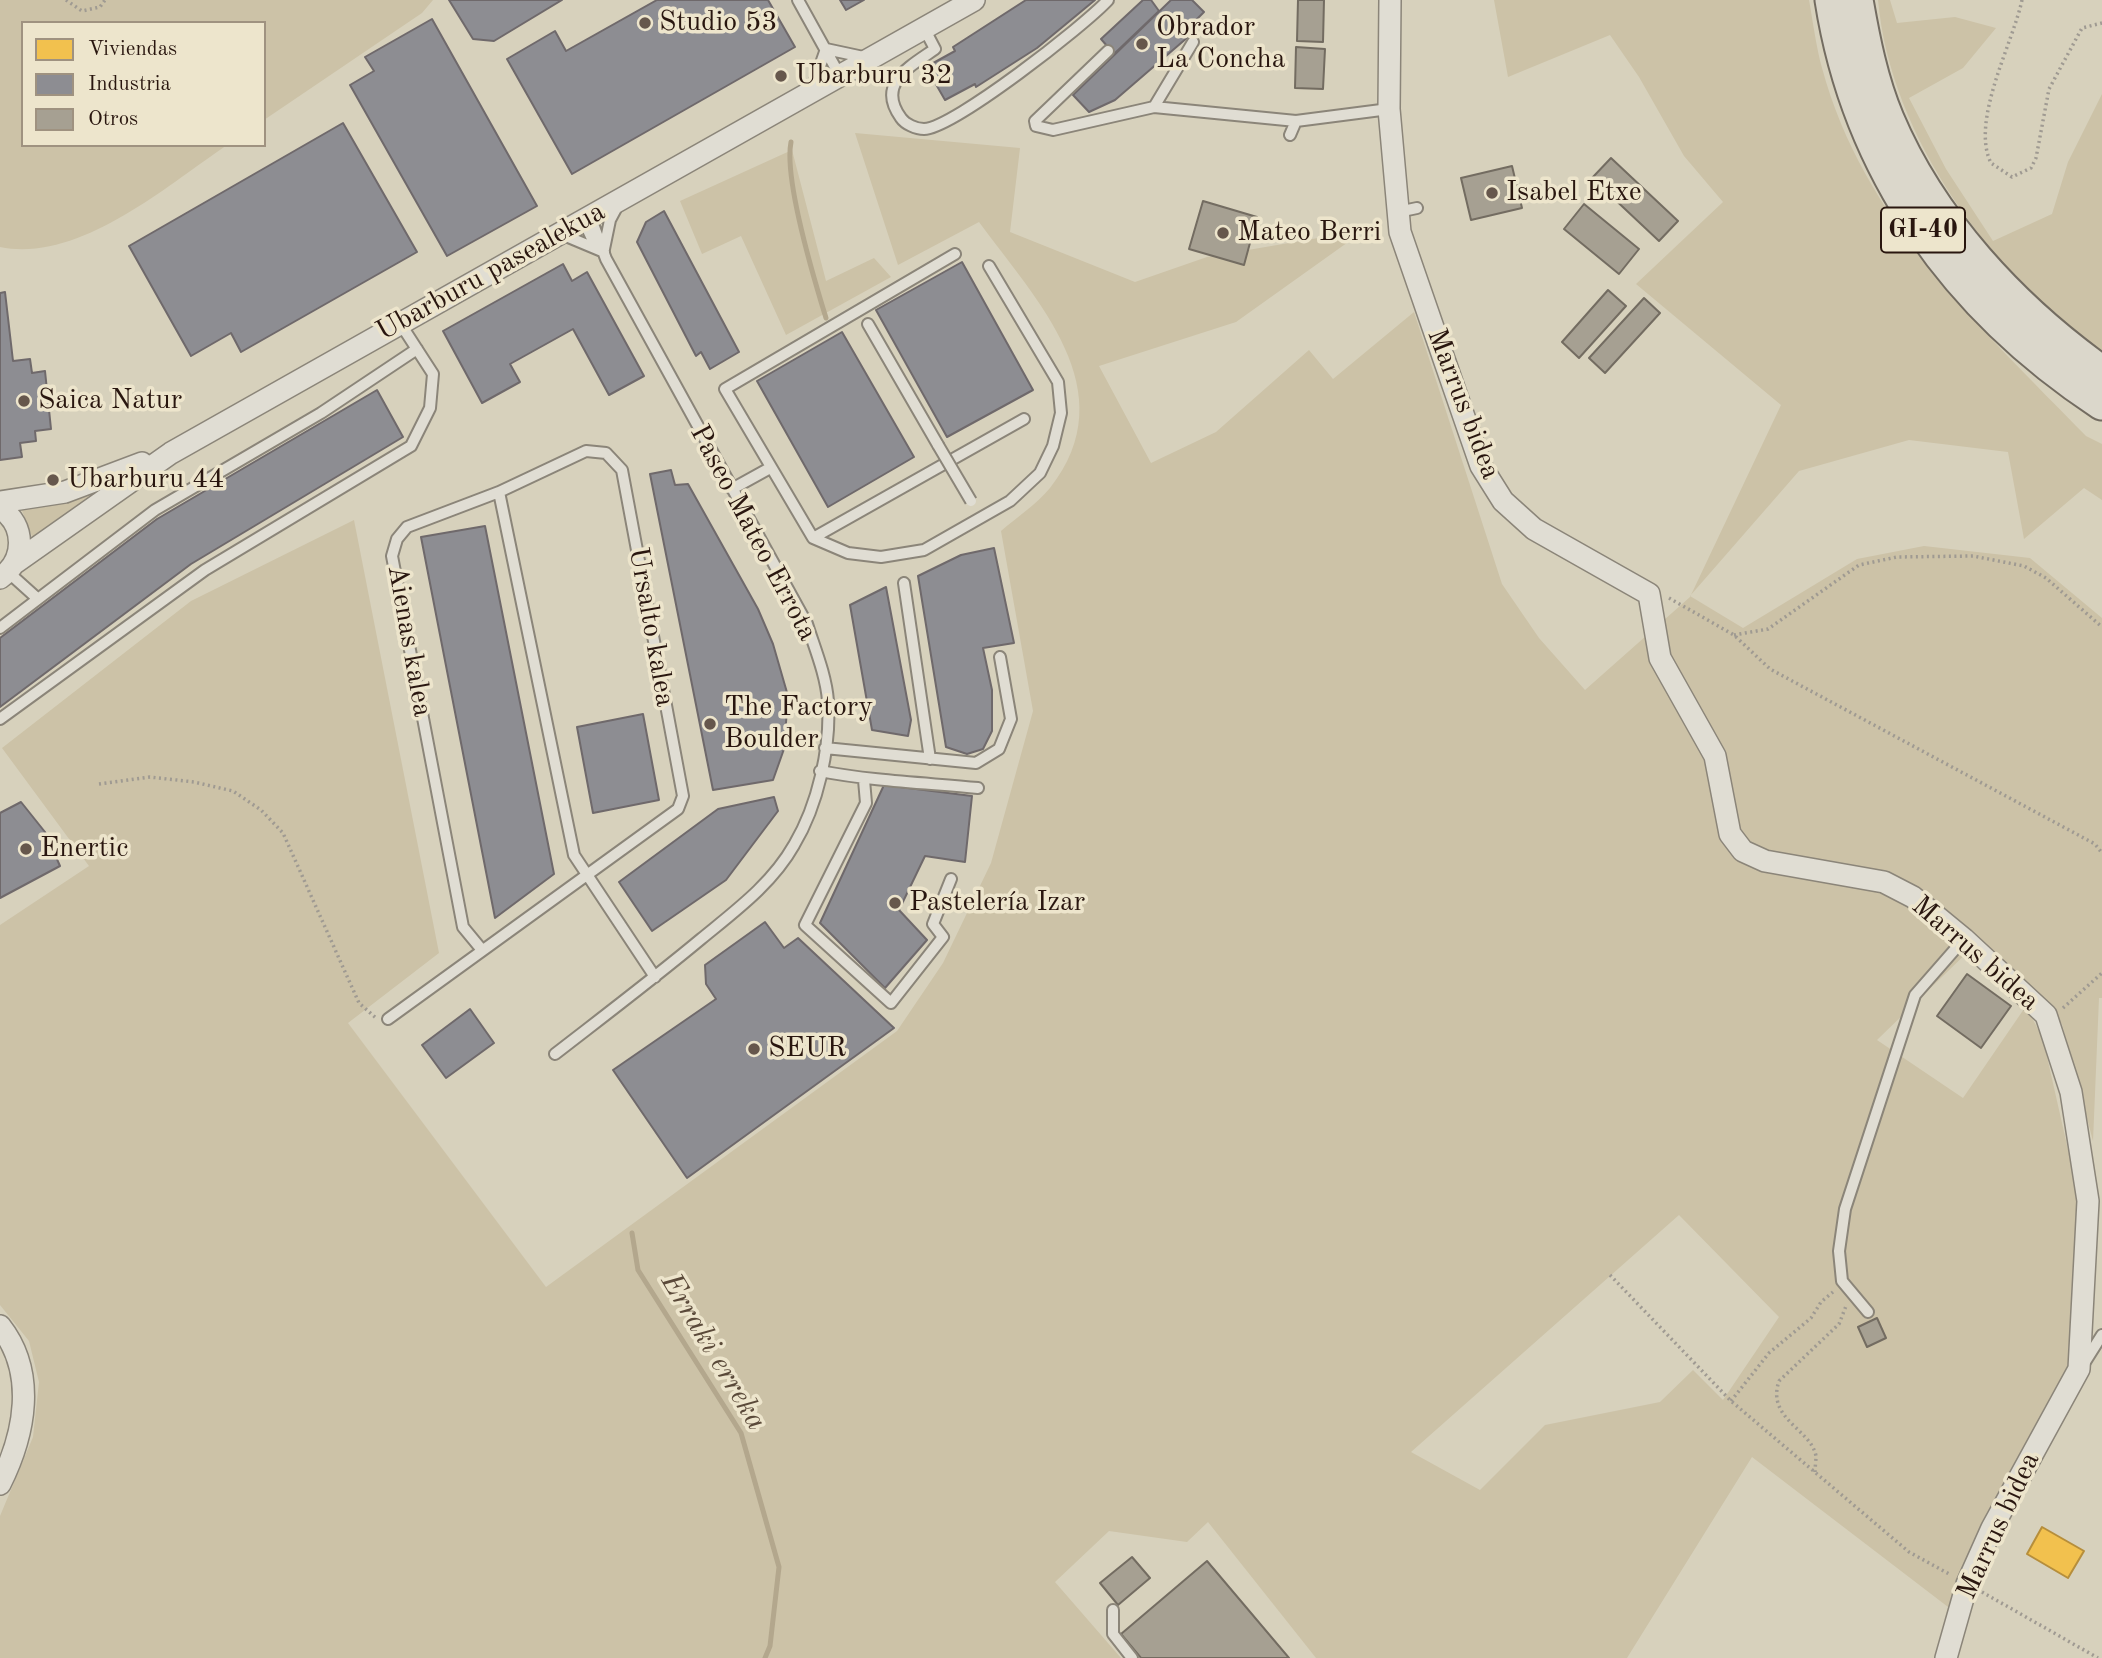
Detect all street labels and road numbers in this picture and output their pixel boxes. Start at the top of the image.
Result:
street label: Ubarburu pasealekua [371,195,611,349]
road number: GI-40 [1881,207,1965,252]
street label: Marrus bidea [1419,324,1507,484]
street label: Paseo Mateo Errota [682,419,824,647]
street label: Ursalto kalea [620,545,682,709]
street label: Aienas kalea [379,563,439,719]
street label: Marrus bidea [1904,889,2046,1019]
street label: Marrus bidea [1950,1447,2048,1605]

